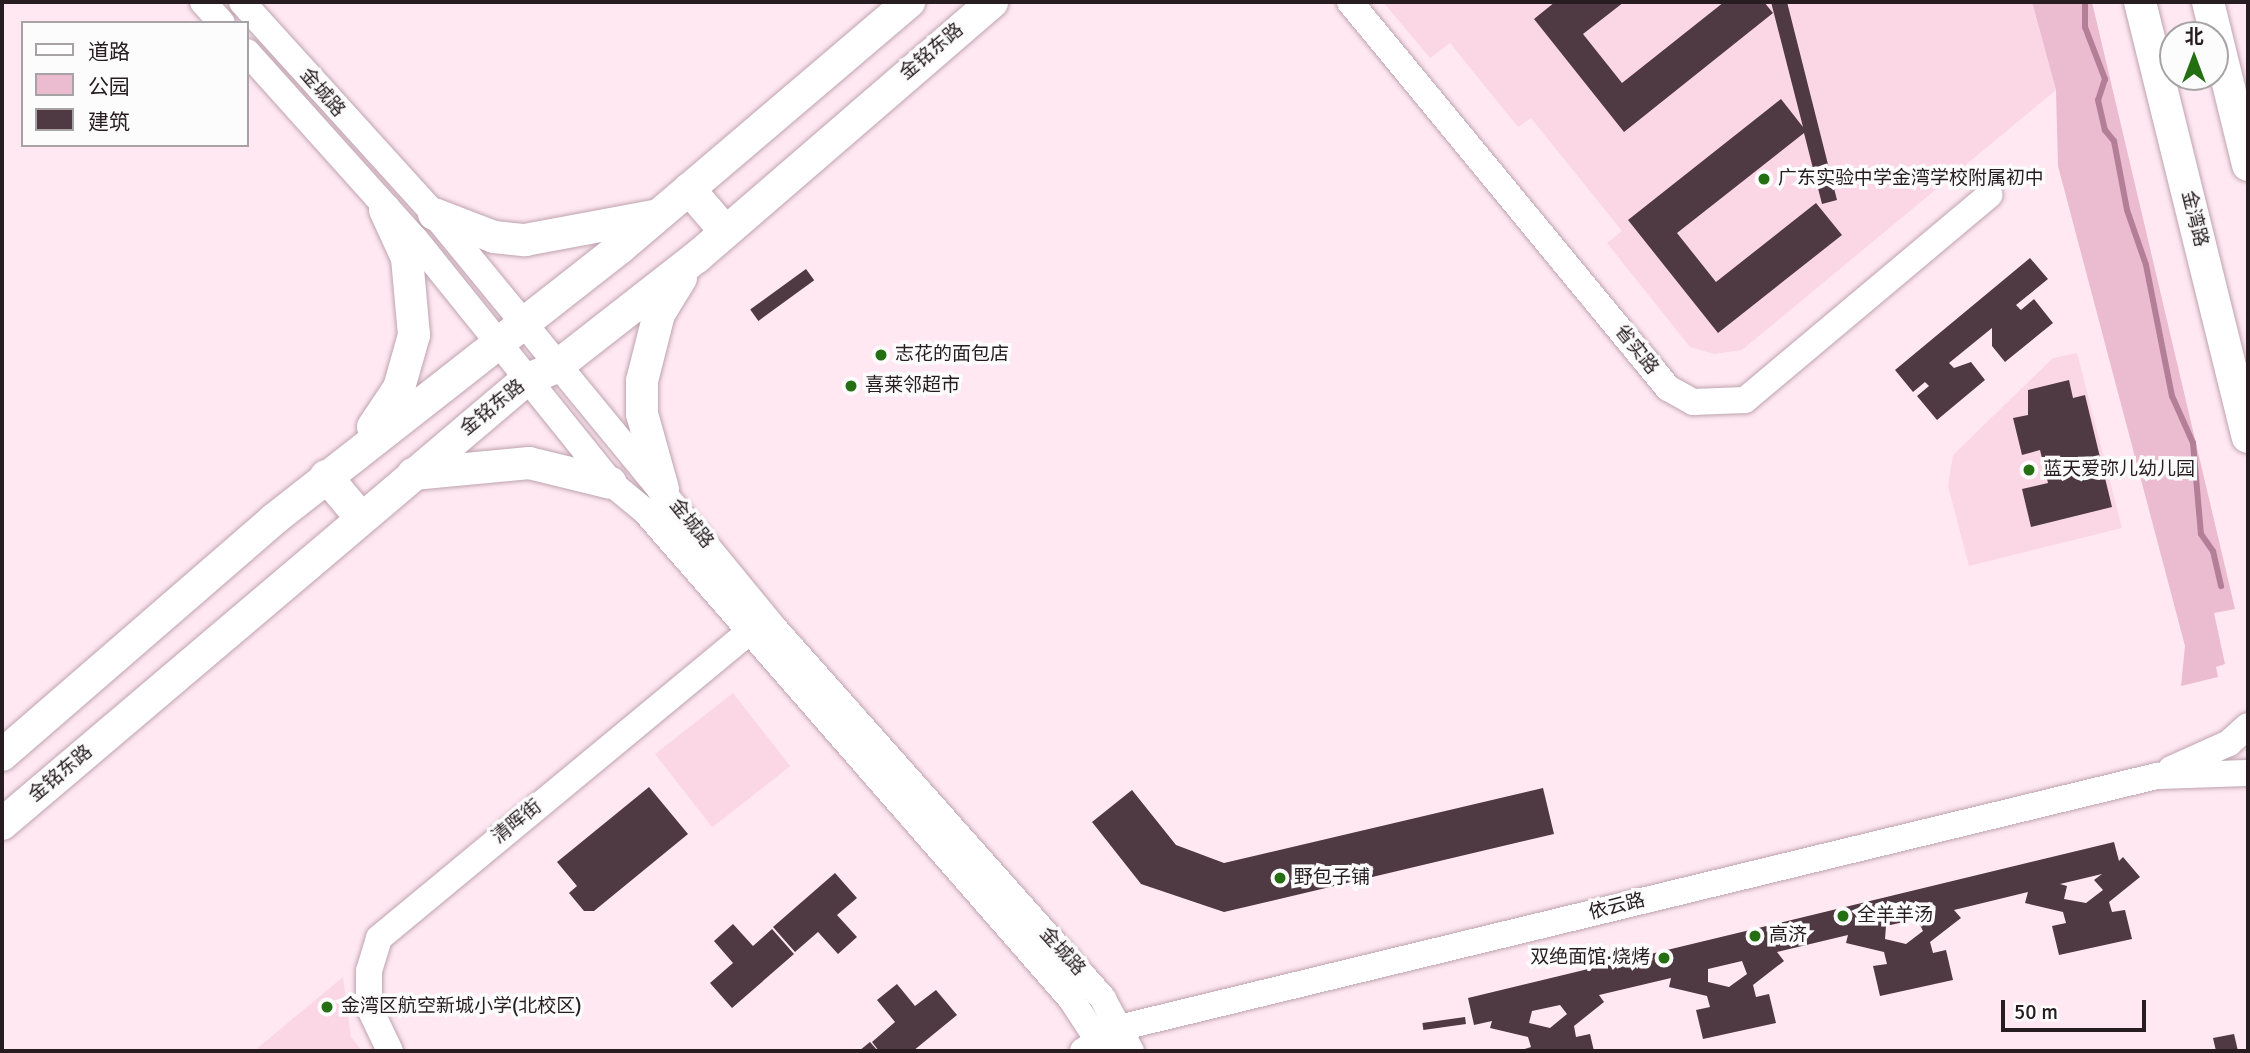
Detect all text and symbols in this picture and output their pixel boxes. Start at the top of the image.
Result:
street label: 金铭东路 [896,19,968,85]
legend [21,21,248,147]
north arrow [2159,21,2229,91]
text: 北 [2184,25,2204,49]
text: 道路 [88,39,130,65]
street label: 金城路 [295,64,349,122]
text: 公园 [88,74,130,100]
text: 建筑 [88,109,130,135]
place label: 广东实验中学金湾学校附属初中 [1778,168,2044,190]
marker: 广东实验中学金湾学校附属初中 [1756,171,1772,187]
street label: 金湾路 [2176,189,2212,249]
street label: 省实路 [1609,321,1663,379]
place label: 志花的面包店 [895,344,1009,366]
marker: 志花的面包店 [873,347,889,363]
street label: 金铭东路 [456,375,530,441]
place label: 喜莱邻超市 [865,375,960,397]
marker: 喜莱邻超市 [843,378,859,394]
place label: 蓝天爱弥儿幼儿园 [2043,459,2195,481]
marker: 蓝天爱弥儿幼儿园 [2021,462,2037,478]
street label: 金城路 [664,495,718,553]
street label: 金铭东路 [25,741,97,807]
street label: 清晖街 [488,795,546,849]
place label: 野包子铺 [1294,867,1370,889]
marker: 野包子铺 [1272,870,1288,886]
street label: 依云路 [1587,889,1647,925]
place label: 全羊羊汤 [1857,905,1933,927]
marker: 全羊羊汤 [1835,908,1851,924]
street label: 金城路 [1034,923,1090,981]
place label: 高济 [1769,925,1807,947]
marker: 高济 [1747,928,1763,944]
place label: 双绝面馆·烧烤 [1530,947,1650,969]
marker: 双绝面馆·烧烤 [1656,950,1672,966]
scale bar [2005,986,2150,1030]
place label: 金湾区航空新城小学(北校区) [341,996,582,1018]
marker: 金湾区航空新城小学(北校区) [319,999,335,1015]
text: 50 m [2014,999,2058,1025]

